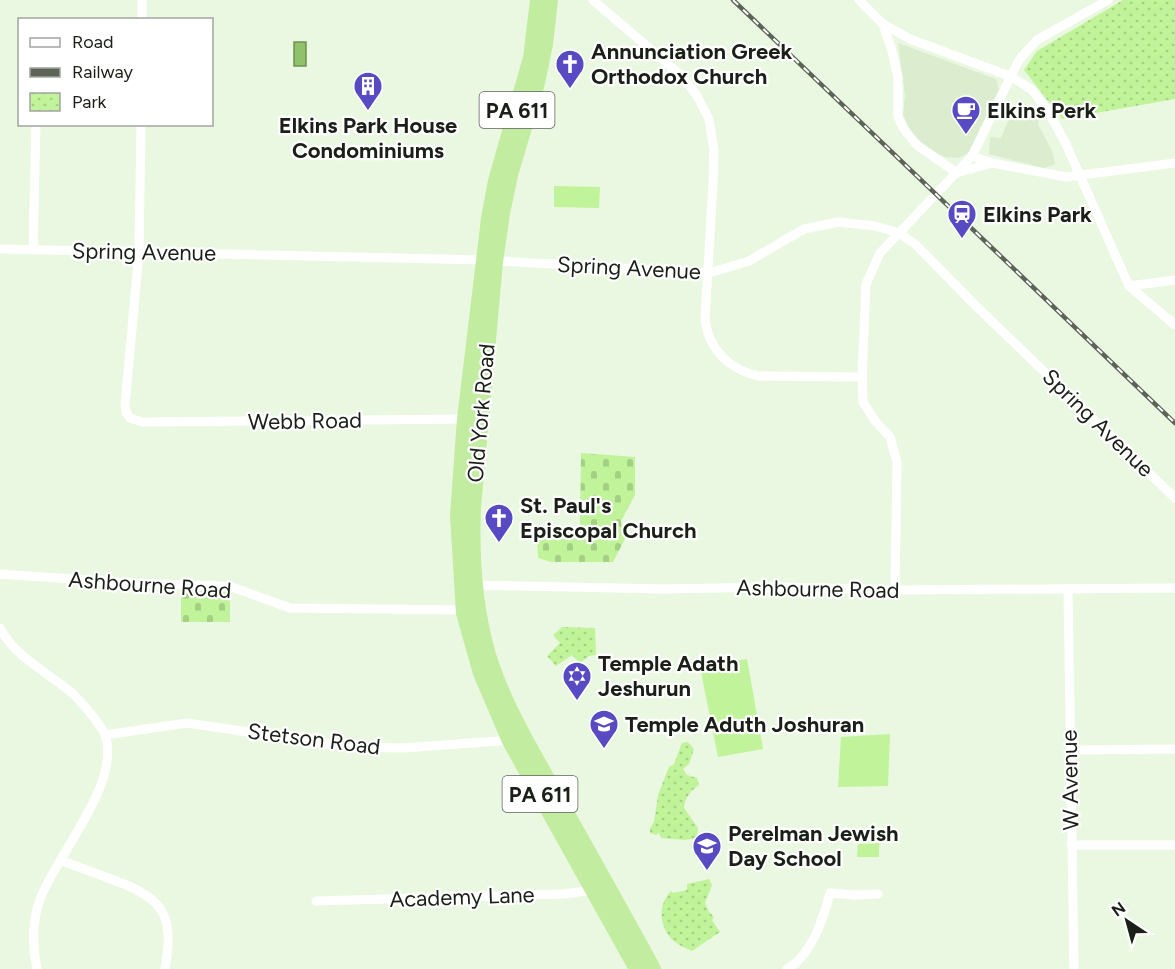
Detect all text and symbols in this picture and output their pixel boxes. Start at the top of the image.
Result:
legend [18,18,213,126]
text: Road [72,31,113,53]
place label: Annunciation Greek Orthodox Church [591,38,792,90]
church icon: Annunciation Greek Orthodox Church [554,48,586,90]
text: Railway [72,61,134,83]
building icon: Elkins Park House Condominiums [352,70,384,112]
text: Park [72,91,107,113]
road number: PA 611 [480,92,554,128]
cafe icon: Elkins Perk [950,94,982,136]
place label: Elkins Perk [987,97,1097,124]
place label: Elkins Park House Condominiums [279,112,457,164]
station icon: Elkins Park [946,198,978,240]
place label: Elkins Park [983,201,1092,228]
street label: Spring Avenue [72,237,216,267]
street label: Spring Avenue [556,251,702,285]
street label: Old York Road [461,343,501,483]
street label: Spring Avenue [1037,363,1159,483]
street label: Webb Road [248,407,362,435]
place label: St. Paul's Episcopal Church [520,492,696,544]
church icon: St. Paul's Episcopal Church [483,502,515,544]
street label: Ashbourne Road [68,566,232,604]
street label: Ashbourne Road [736,574,900,604]
place label: Temple Adath Jeshurun [598,650,739,702]
synagogue icon: Temple Adath Jeshurun [561,660,593,702]
school or university icon: Temple Aduth Joshuran [588,708,620,750]
place label: Temple Aduth Joshuran [625,711,864,738]
street label: Stetson Road [246,717,382,761]
street label: W Avenue [1056,729,1084,831]
road number: PA 611 [502,776,578,812]
place label: Perelman Jewish Day School [728,820,899,872]
school or university icon: Perelman Jewish Day School [691,830,723,872]
street label: Academy Lane [389,881,535,913]
north arrow [1097,891,1157,951]
text: N [1108,898,1129,921]

